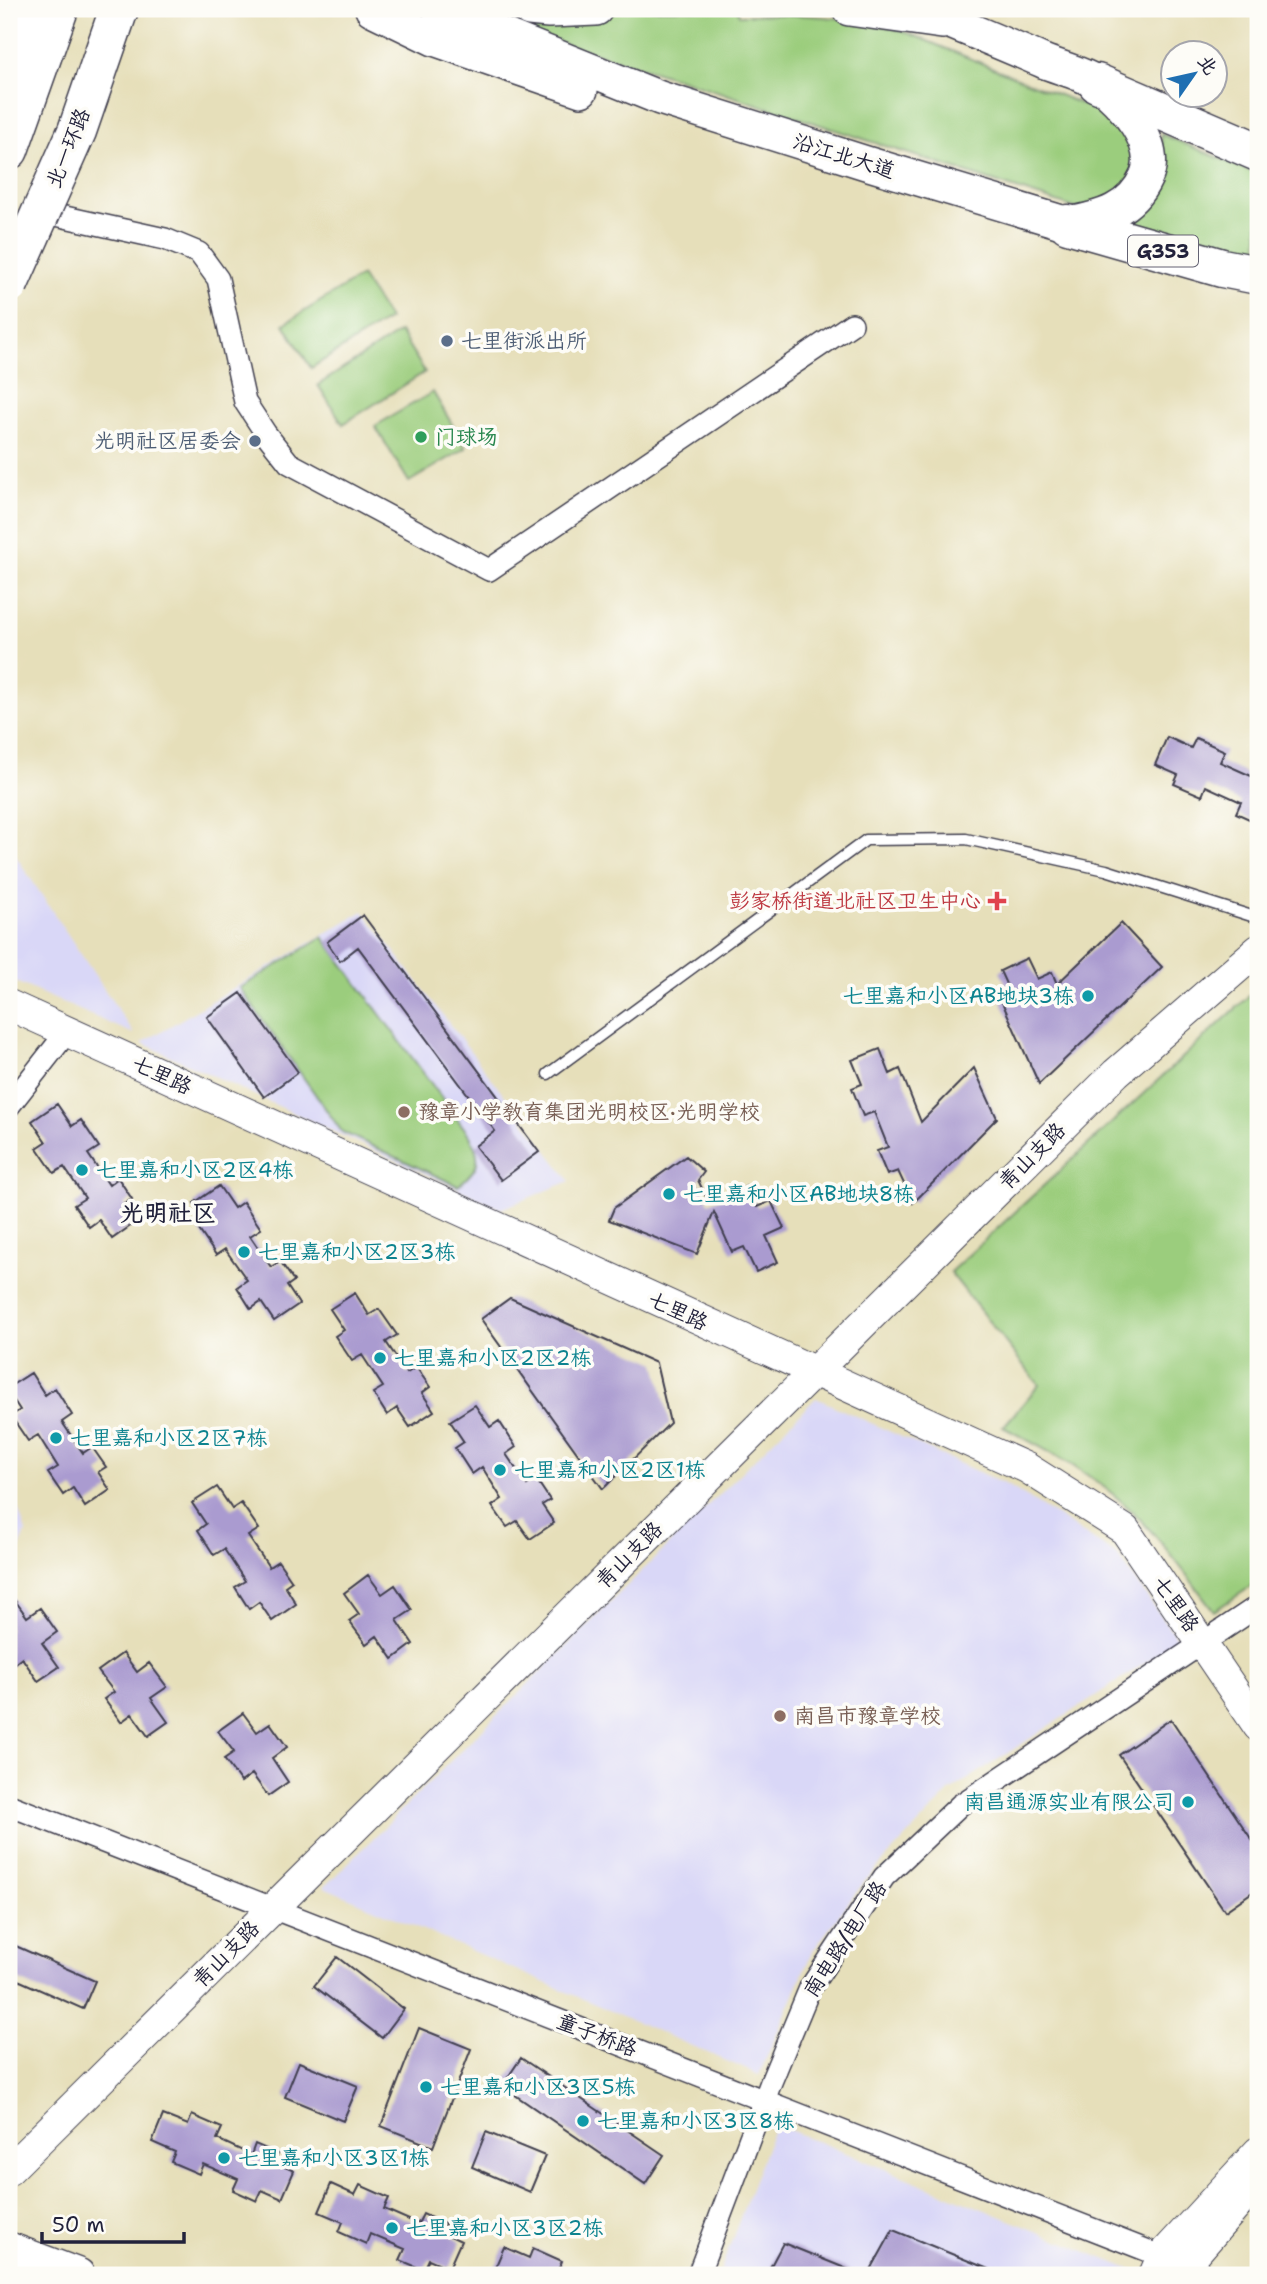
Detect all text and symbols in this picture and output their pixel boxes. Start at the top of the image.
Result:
north arrow [1158,38,1228,108]
text: 北 [1192,50,1223,80]
street label: 北一环路 [39,104,97,192]
street label: 沿江北大道 [790,127,898,185]
road number: G353 [1128,235,1198,266]
place label: 七里街派出所 [461,327,587,355]
marker: 七里街派出所 [439,333,455,349]
place label: 门球场 [435,423,498,451]
place label: 光明社区居委会 [94,427,241,455]
marker: 门球场 [413,429,429,445]
marker: 光明社区居委会 [247,433,263,449]
place label: 彭家桥街道北社区卫生中心 [729,887,981,915]
marker: 彭家桥街道北社区卫生中心 [987,891,1007,911]
place label: 七里嘉和小区AB地块3栋 [843,982,1074,1010]
marker: 七里嘉和小区AB地块3栋 [1080,988,1096,1004]
street label: 七里路 [128,1049,196,1101]
place label: 豫章小学教育集团光明校区·光明学校 [418,1098,760,1126]
marker: 豫章小学教育集团光明校区·光明学校 [396,1104,412,1120]
street label: 青山支路 [992,1116,1072,1196]
place label: 七里嘉和小区2区4栋 [96,1156,293,1184]
marker: 七里嘉和小区2区4栋 [74,1162,90,1178]
place label: 七里嘉和小区AB地块8栋 [683,1180,914,1208]
marker: 七里嘉和小区AB地块8栋 [661,1186,677,1202]
district label: 光明社区 [120,1197,216,1229]
place label: 七里嘉和小区2区3栋 [258,1238,455,1266]
marker: 七里嘉和小区2区3栋 [236,1244,252,1260]
street label: 七里路 [644,1285,712,1337]
place label: 七里嘉和小区2区2栋 [394,1344,591,1372]
marker: 七里嘉和小区2区2栋 [372,1350,388,1366]
place label: 七里嘉和小区2区7栋 [70,1424,267,1452]
marker: 七里嘉和小区2区7栋 [48,1430,64,1446]
place label: 七里嘉和小区2区1栋 [514,1456,705,1484]
marker: 七里嘉和小区2区1栋 [492,1462,508,1478]
street label: 青山支路 [589,1515,669,1595]
street label: 七里路 [1146,1570,1206,1638]
place label: 南昌市豫章学校 [794,1702,941,1730]
marker: 南昌市豫章学校 [772,1708,788,1724]
place label: 南昌通源实业有限公司 [964,1788,1174,1816]
marker: 南昌通源实业有限公司 [1180,1794,1196,1810]
street label: 南电路/电厂路 [797,1875,893,2003]
street label: 青山支路 [186,1914,266,1994]
street label: 童子桥路 [553,2007,641,2063]
place label: 七里嘉和小区3区5栋 [440,2073,636,2101]
marker: 七里嘉和小区3区5栋 [418,2079,434,2095]
place label: 七里嘉和小区3区8栋 [597,2107,794,2135]
marker: 七里嘉和小区3区8栋 [575,2113,591,2129]
place label: 七里嘉和小区3区1栋 [238,2144,429,2172]
marker: 七里嘉和小区3区1栋 [216,2150,232,2166]
scale bar [42,2200,184,2244]
text: 50 m [52,2211,105,2239]
place label: 七里嘉和小区3区2栋 [406,2214,603,2242]
marker: 七里嘉和小区3区2栋 [384,2220,400,2236]

